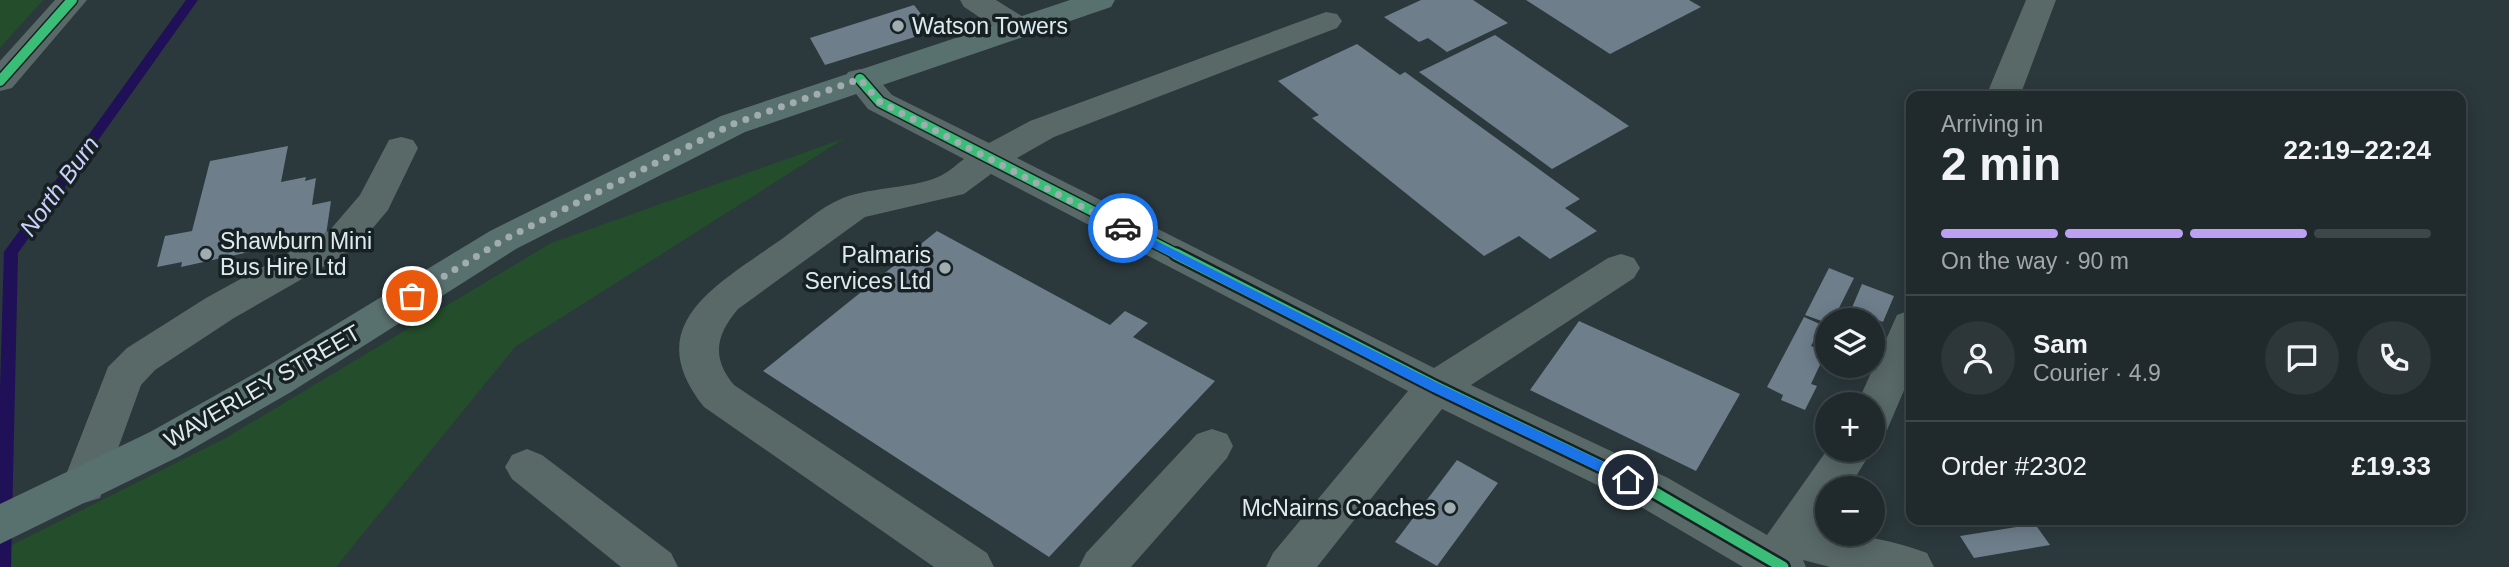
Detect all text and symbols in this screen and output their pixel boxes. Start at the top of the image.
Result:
place label: Watson Towers [912,13,1068,39]
marker: Watson Towers [890,18,906,34]
text: Arriving in [1941,111,2043,137]
water label: North Burn [14,131,104,241]
text: 22:19–22:24 [2284,135,2431,165]
text: 2 min [1941,138,2061,190]
courier [1088,193,1158,263]
icon: car [1104,209,1142,247]
place label: Shawburn Mini Bus Hire Ltd [220,228,372,280]
place label: Palmaris Services Ltd [804,242,931,294]
marker: Shawburn Mini Bus Hire Ltd [198,246,214,262]
text: On the way · 90 m [1941,248,2129,274]
marker: Palmaris Services Ltd [937,260,953,276]
pin [382,266,442,326]
icon: bag [393,277,431,315]
map controls [1815,308,1885,546]
button: layers [1815,308,1885,378]
street label: WAVERLEY STREET [159,319,365,453]
button: person [1941,321,2015,395]
button: chat [2265,321,2339,395]
button: phone [2357,321,2431,395]
text: Sam [2033,329,2088,359]
text: Courier · 4.9 [2033,360,2161,386]
button: + [1815,392,1885,462]
pin [1598,450,1658,510]
text: Order #2302 [1941,451,2087,481]
text: £19.33 [2351,451,2431,481]
icon: home [1609,461,1647,499]
button: − [1815,476,1885,546]
place label: McNairns Coaches [1242,495,1436,521]
marker: McNairns Coaches [1442,500,1458,516]

